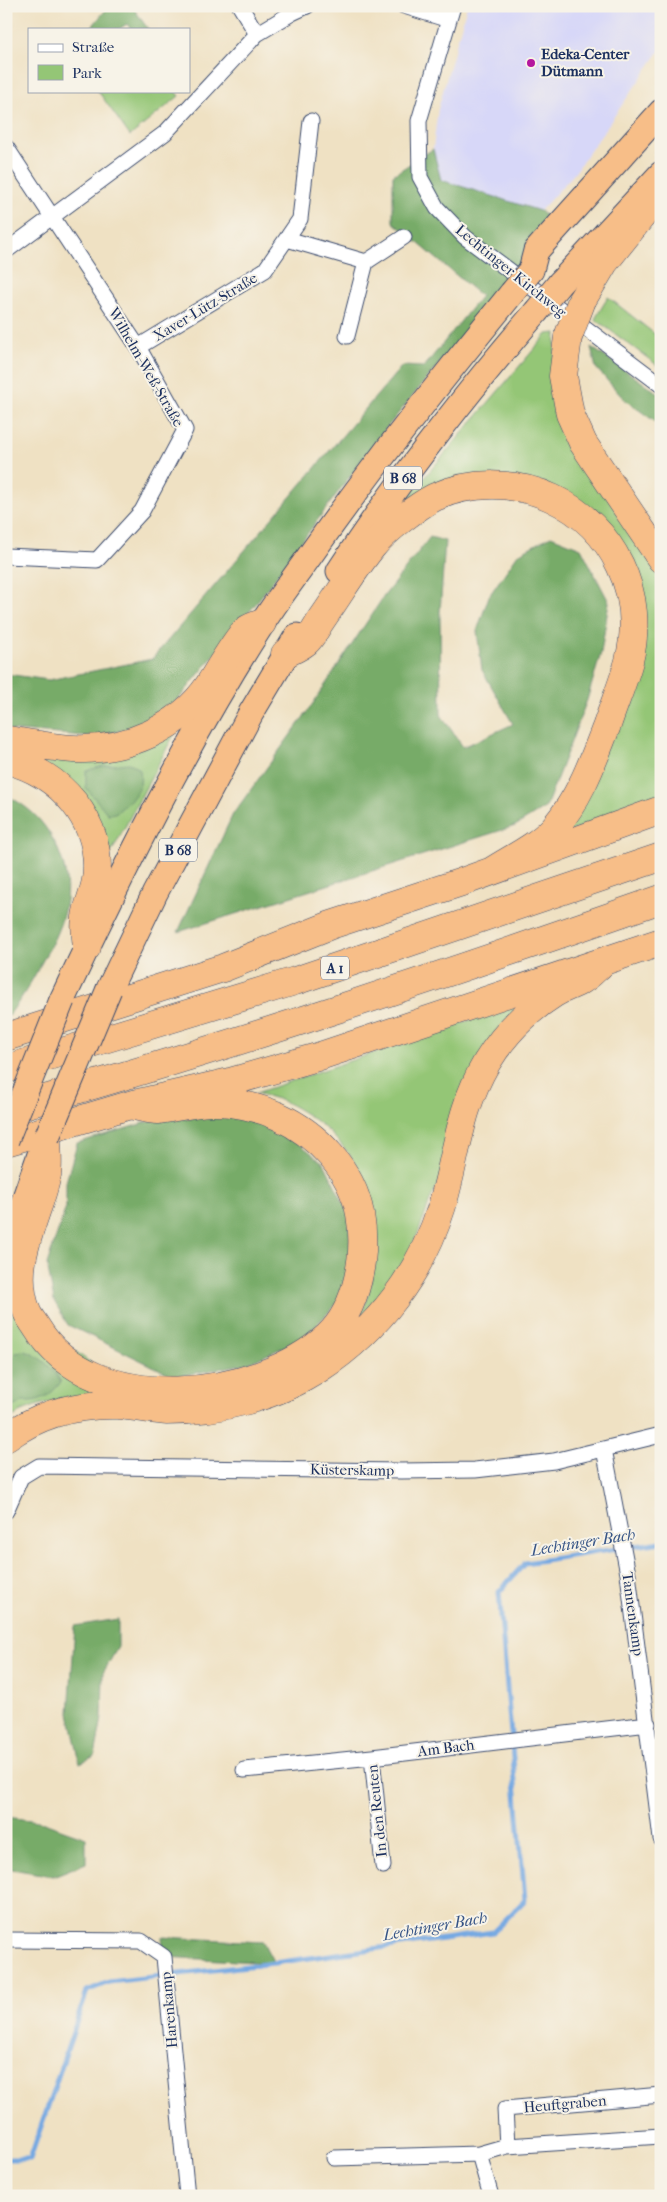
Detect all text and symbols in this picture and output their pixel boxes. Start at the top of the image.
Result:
legend [28,28,190,92]
text: Straße [72,38,115,56]
place label: Edeka-Center Dütmann [541,45,630,80]
marker: Edeka-Center Dütmann [525,57,537,69]
text: Park [72,64,102,82]
street label: Lechtinger Kirchweg [452,221,571,322]
street label: Xaver-Lütz-Straße [150,268,261,345]
street label: Wilhelm-Weß-Straße [104,303,188,430]
road number: B 68 [384,466,422,489]
road number: B 68 [159,838,197,862]
road number: A 1 [321,956,349,980]
street label: Küsterskamp [310,1460,394,1480]
water label: Lechtinger Bach [528,1524,637,1560]
street label: Tannenkamp [618,1571,648,1657]
street label: Am Bach [416,1736,476,1761]
street label: In den Reuten [363,1763,391,1858]
water label: Lechtinger Bach [380,1907,489,1945]
street label: Harenkamp [157,1971,181,2049]
street label: Heuftgraben [523,2091,608,2117]

